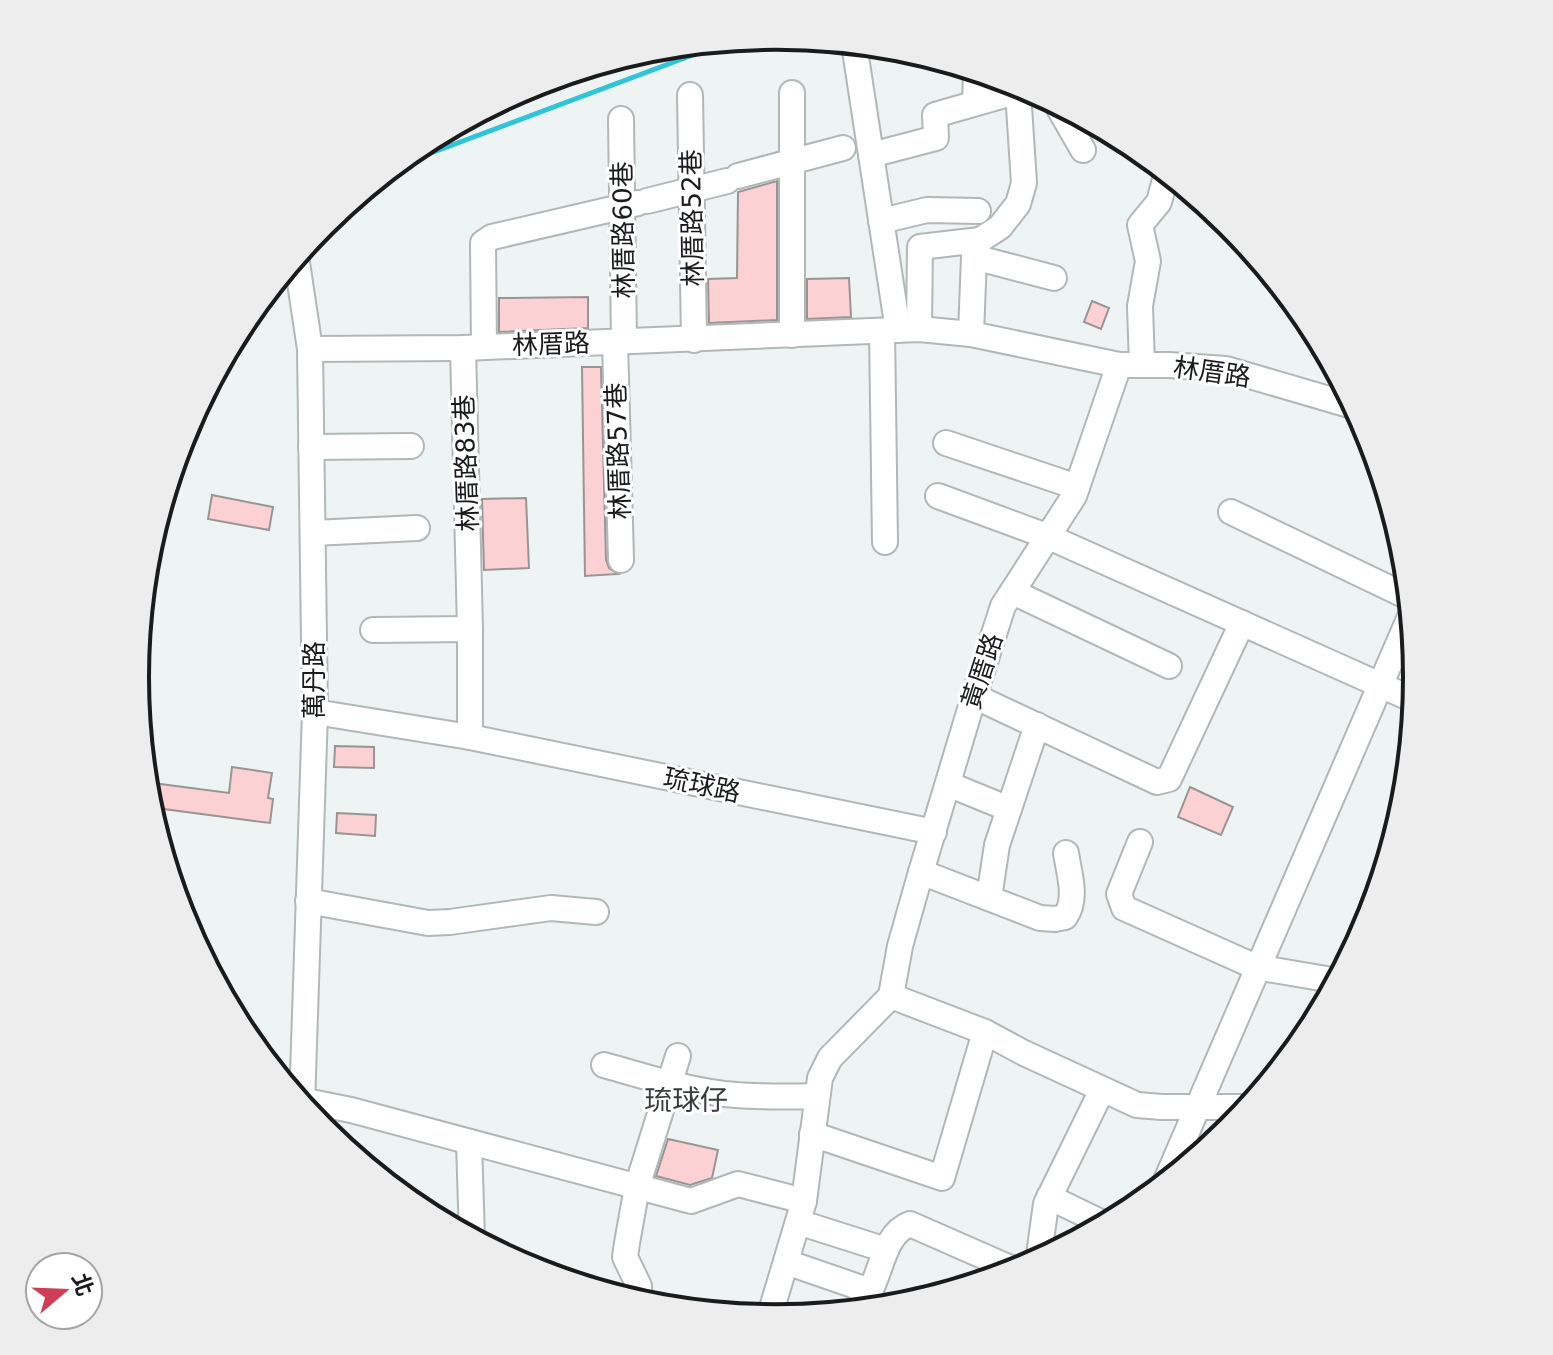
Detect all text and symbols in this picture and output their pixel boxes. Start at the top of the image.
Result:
street label: 林厝路52巷 [676,149,708,287]
street label: 林厝路60巷 [607,161,639,299]
street label: 林厝路 [511,328,591,360]
street label: 林厝路 [1171,352,1253,392]
street label: 林厝路57巷 [601,382,635,520]
street label: 林厝路83巷 [449,394,483,532]
street label: 黃厝路 [956,629,1008,713]
street label: 萬丹路 [299,641,329,719]
street label: 琉球路 [661,762,743,808]
district label: 琉球仔 [644,1084,728,1117]
north arrow [24,1251,104,1331]
text: 北 [67,1270,98,1299]

